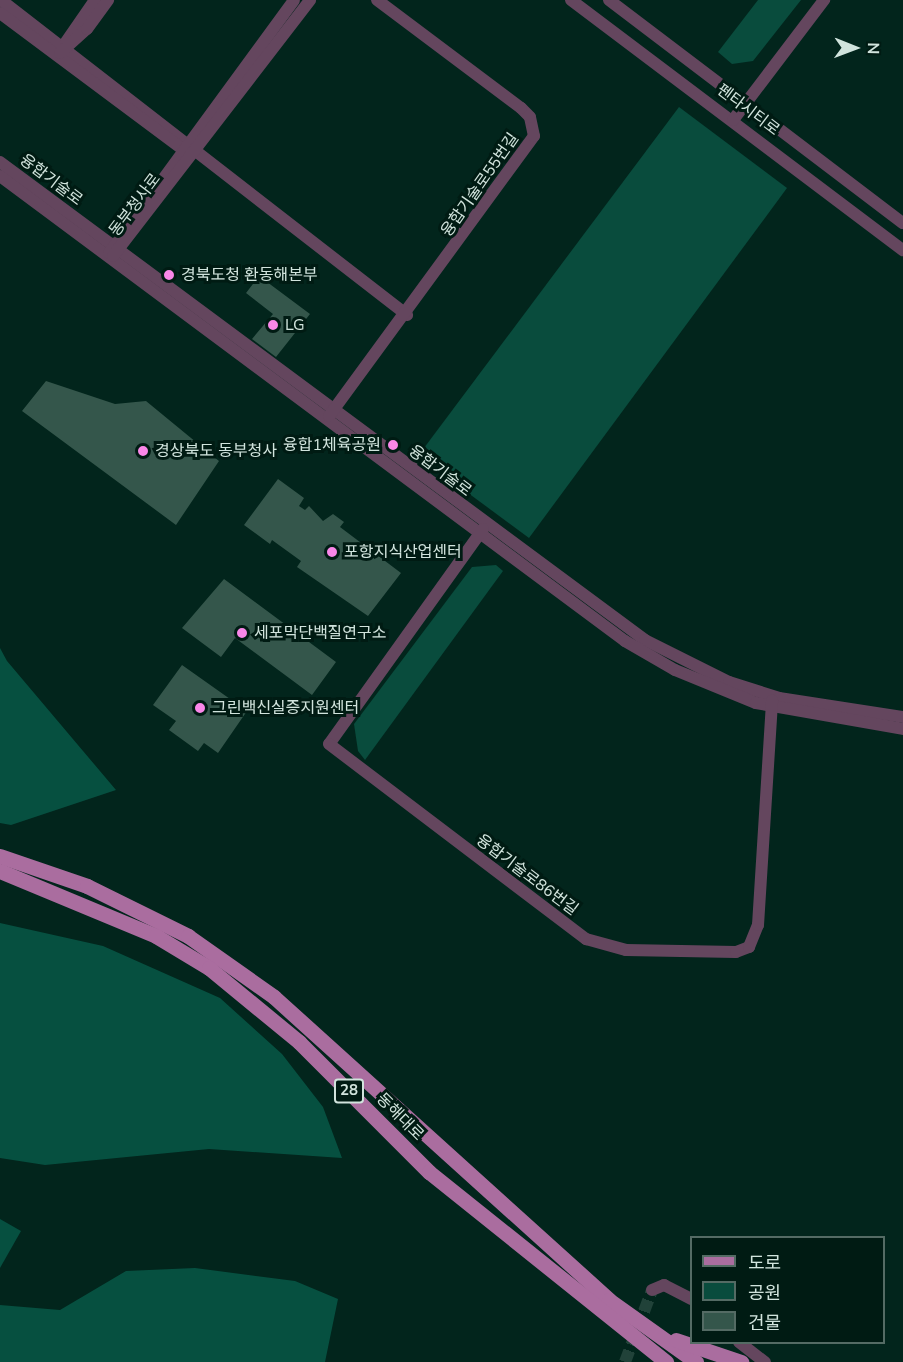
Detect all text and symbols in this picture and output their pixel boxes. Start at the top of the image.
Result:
north arrow [825,18,885,78]
text: N [862,42,884,54]
street label: 펜타시티로 [713,80,783,140]
street label: 융합기술로55번길 [437,129,523,241]
street label: 융합기술로 [16,150,86,210]
street label: 동부청사로 [105,170,165,240]
place label: 경북도청 환동해본부 [181,265,318,285]
marker: 경북도청 환동해본부 [162,268,176,282]
place label: LG [285,315,305,335]
marker: LG [266,318,280,332]
place label: 융합1체육공원 [283,435,381,455]
marker: 융합1체육공원 [386,438,400,452]
place label: 경상북도 동부청사 [155,441,277,461]
street label: 융합기술로 [405,441,475,501]
marker: 경상북도 동부청사 [136,444,150,458]
place label: 포항지식산업센터 [344,542,462,562]
marker: 포항지식산업센터 [325,545,339,559]
place label: 세포막단백질연구소 [254,623,386,643]
marker: 세포막단백질연구소 [235,626,249,640]
place label: 그린백신실증지원센터 [212,698,359,718]
marker: 그린백신실증지원센터 [193,701,207,715]
street label: 융합기술로86번길 [472,831,582,919]
road number: 28 [334,1079,364,1103]
street label: 동해대로 [372,1089,428,1145]
legend [690,1236,885,1344]
text: 도로 [748,1251,781,1275]
text: 공원 [748,1281,781,1305]
text: 건물 [748,1311,781,1335]

